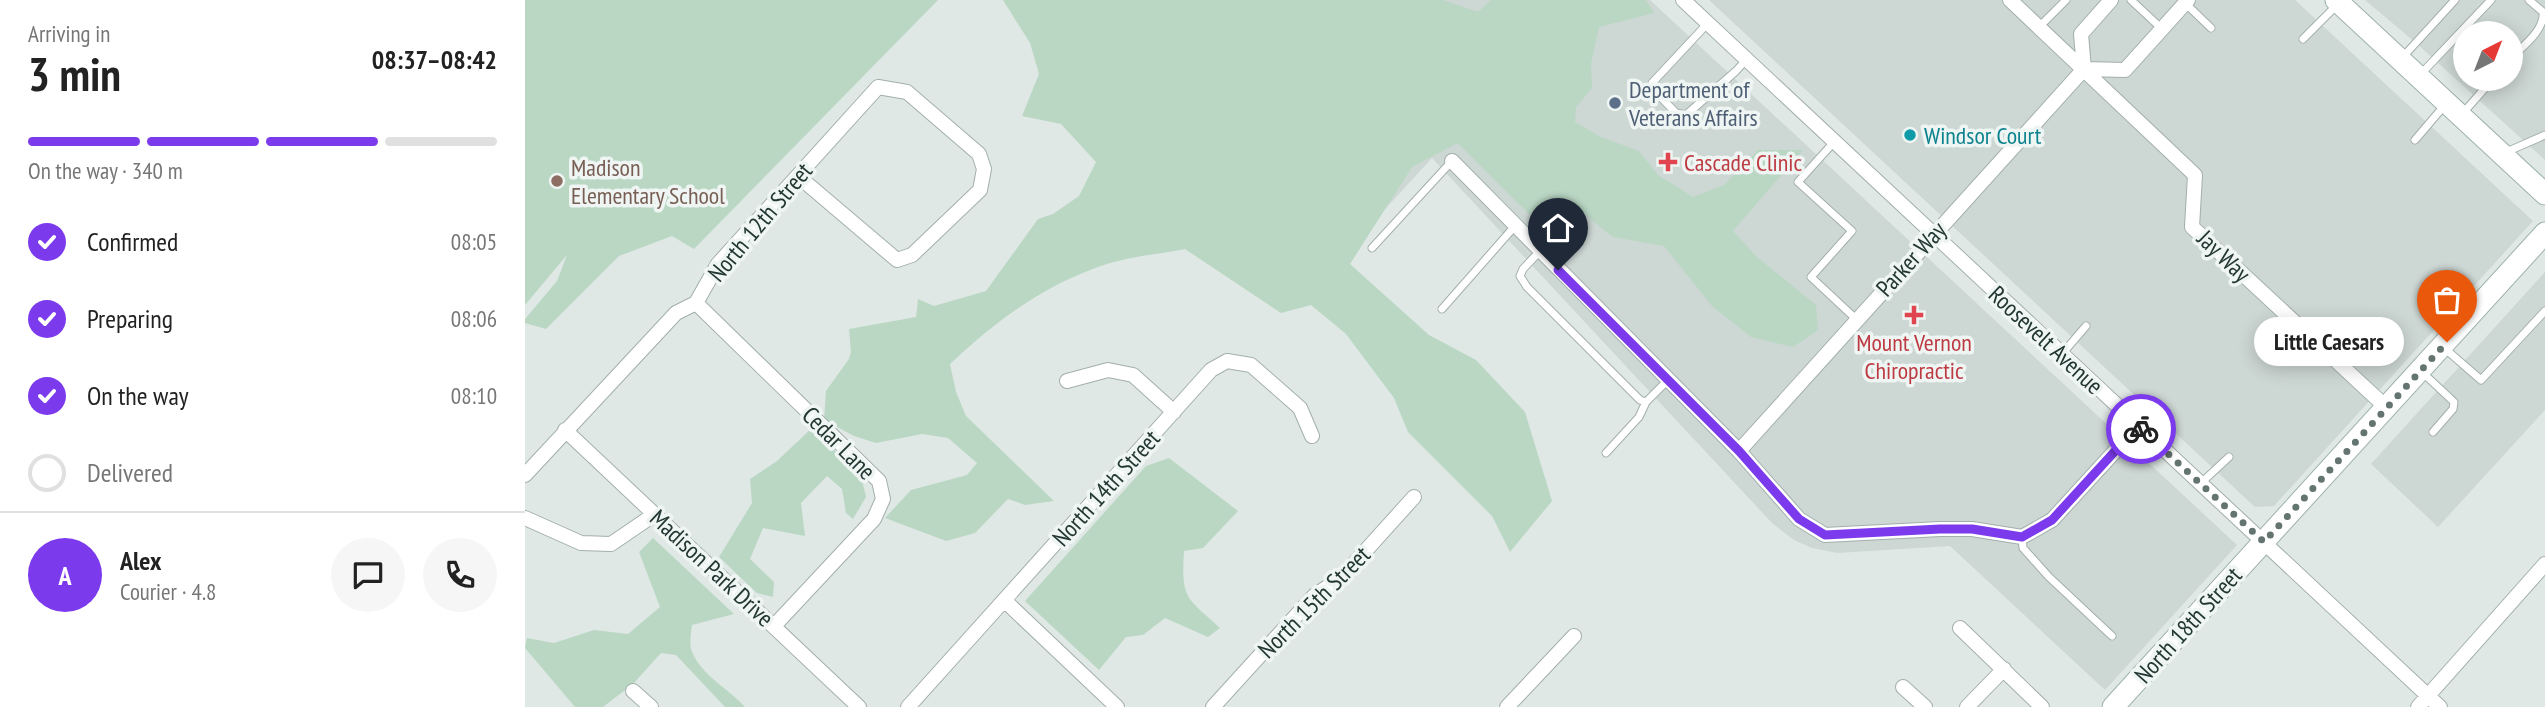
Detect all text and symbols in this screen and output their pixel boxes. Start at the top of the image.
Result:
text: Arriving in [28,19,110,48]
north arrow [2453,21,2523,91]
map controls [2453,21,2523,91]
text: 08:37–08:42 [372,43,497,76]
text: 3 min [28,44,121,104]
place label: Department of Veterans Affairs [1628,74,1758,133]
marker: Department of Veterans Affairs [1607,95,1623,111]
place label: Windsor Court [1924,120,2042,151]
marker: Windsor Court [1902,127,1918,143]
place label: Cascade Clinic [1684,147,1802,178]
place label: Madison Elementary School [571,152,725,211]
marker: Cascade Clinic [1658,152,1678,172]
text: On the way · 340 m [28,156,183,185]
street label: North 12th Street [701,156,819,288]
marker: Madison Elementary School [549,173,565,189]
pin [1528,198,1588,270]
icon: home [1539,209,1577,247]
street label: Parker Way [1869,215,1953,303]
street label: Jay Way [2190,222,2257,289]
icon: check [28,223,66,261]
text: Confirmed [87,225,178,258]
text: 08:05 [451,227,497,256]
pin [2417,270,2477,342]
street label: Roosevelt Avenue [1982,279,2110,401]
icon: bag [2428,281,2466,319]
icon: check [28,300,66,338]
text: Preparing [87,302,173,335]
text: 08:06 [451,304,497,333]
marker: Mount Vernon Chiropractic [1904,305,1924,325]
callout: Little Caesars [2255,318,2405,366]
place label: Mount Vernon Chiropractic [1856,327,1972,386]
text: Little Caesars [2274,327,2384,356]
icon: check [28,377,66,415]
text: On the way [87,379,189,412]
text: 08:10 [451,381,497,410]
courier [2106,394,2176,464]
street label: Cedar Lane [796,400,882,486]
icon: bike [2122,410,2160,448]
street label: North 14th Street [1046,423,1167,553]
text: Delivered [87,456,173,489]
street label: Madison Park Drive [644,503,780,633]
button: chat [331,538,405,612]
button: phone [423,538,497,612]
street label: North 15th Street [1251,539,1377,665]
text: Alex [120,544,161,577]
text: A [58,559,72,592]
street label: North 18th Street [2128,560,2249,690]
text: Courier · 4.8 [120,577,216,606]

